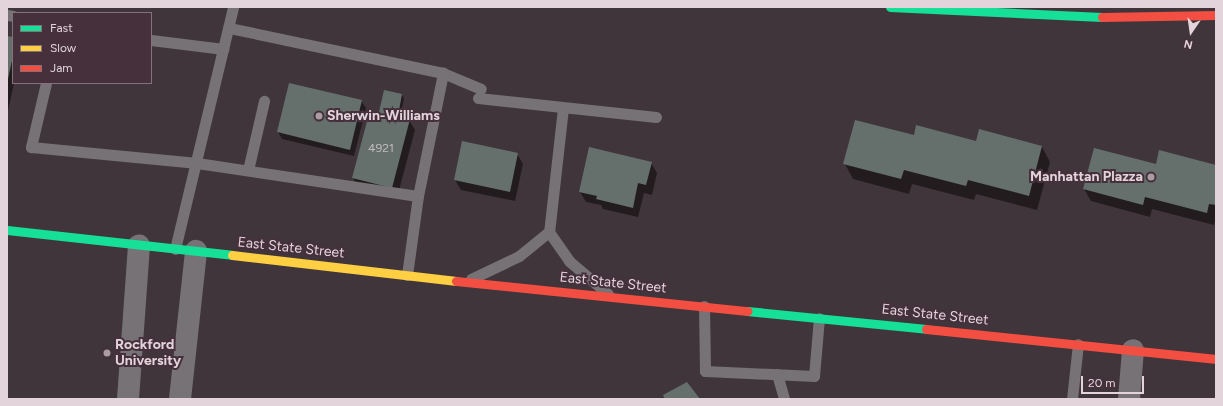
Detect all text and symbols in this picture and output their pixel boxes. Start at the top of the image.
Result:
legend [12,12,152,84]
north arrow [1171,12,1211,52]
text: Fast [50,21,73,35]
text: N [1183,37,1194,51]
text: Slow [50,41,76,55]
text: Jam [50,61,73,75]
place label: Sherwin-Williams [327,108,440,124]
marker: Sherwin-Williams [314,111,324,121]
house number: 4921 [368,142,394,156]
place label: Manhattan Plazza [1030,169,1143,185]
marker: Manhattan Plazza [1146,172,1156,182]
street label: East State Street [237,234,345,262]
street label: East State Street [559,269,667,297]
street label: East State Street [881,301,989,329]
place label: Rockford University [115,337,181,370]
marker: Rockford University [102,348,112,358]
scale bar [1083,368,1146,394]
text: 20 m [1088,376,1116,390]

